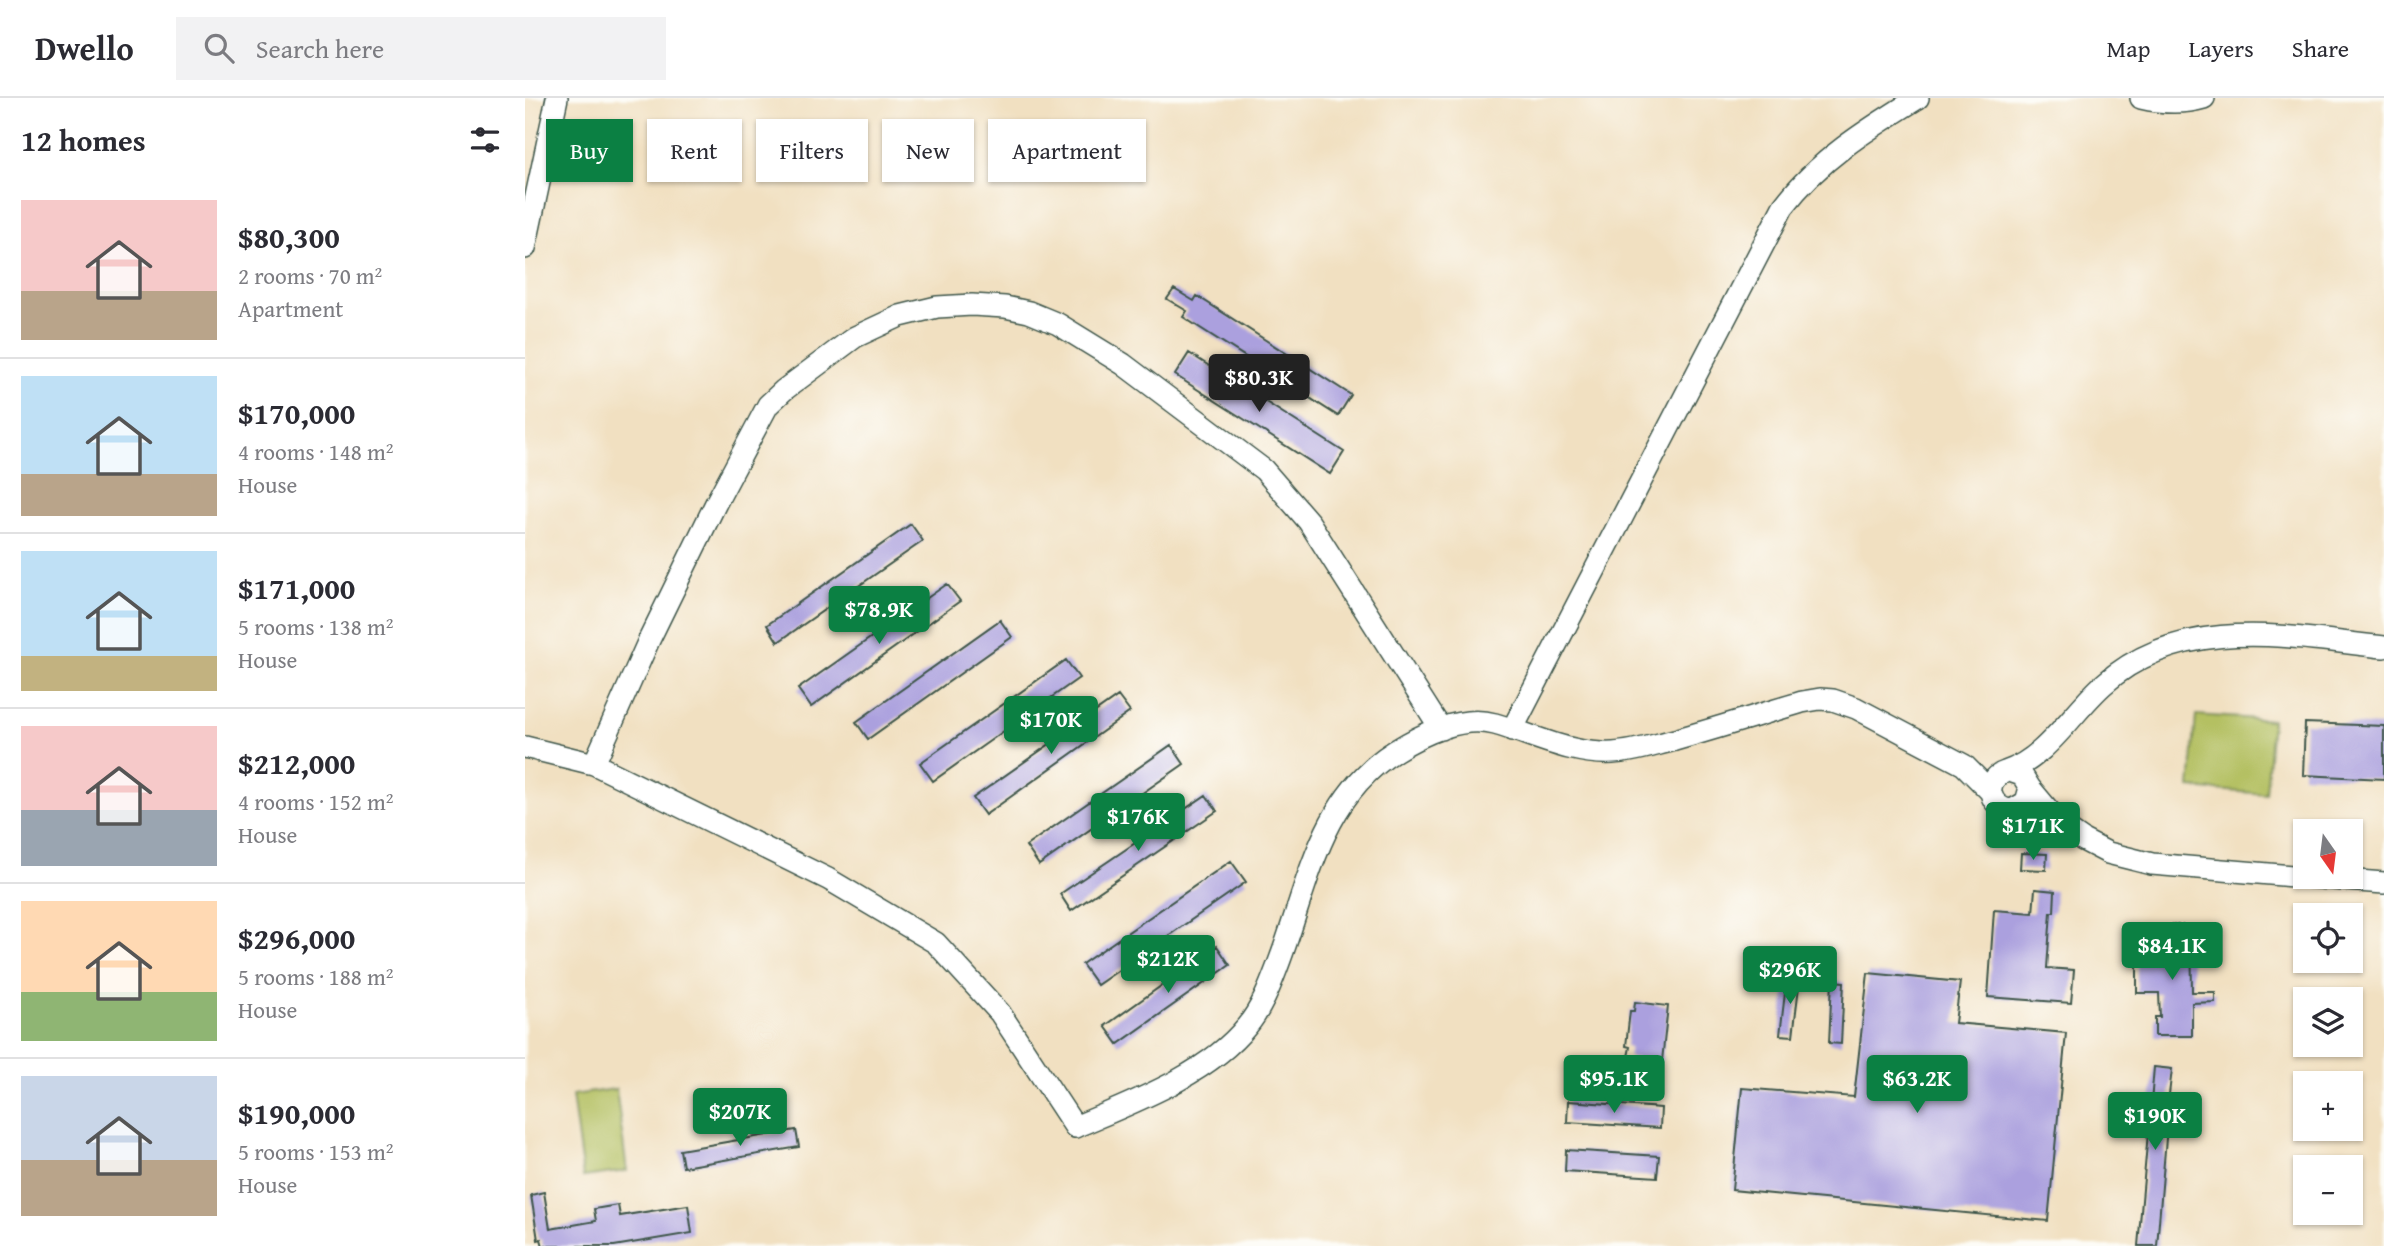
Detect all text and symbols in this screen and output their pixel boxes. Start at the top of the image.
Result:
search box [176,17,666,80]
text: Dwello [35,24,134,72]
icon: search [200,29,238,67]
text: Search here [256,29,384,68]
text: Map [2107,31,2150,66]
text: Layers [2188,31,2254,66]
text: Share [2292,31,2349,66]
text: 12 homes [21,118,146,162]
chip: Buy [546,119,633,182]
chip: Rent [647,119,742,182]
chip: Filters [756,119,868,182]
chip: New [882,119,974,182]
chip: Apartment [988,119,1146,182]
icon: filters [466,121,504,159]
text: $80,300 [238,215,340,259]
icon: home [77,228,161,312]
text: 2 rooms · 70 m² [238,259,382,292]
text: Apartment [238,292,343,325]
pin: $80.3K [1202,354,1316,414]
text: $80.3K [1225,360,1293,393]
text: $170,000 [238,391,355,435]
icon: home [77,404,161,488]
text: 4 rooms · 148 m² [238,435,393,468]
text: House [238,468,297,501]
text: $171,000 [238,566,355,610]
icon: home [77,579,161,663]
pin: $78.9K [822,587,936,646]
text: $78.9K [845,592,913,625]
text: 5 rooms · 138 m² [238,610,393,643]
text: House [238,643,297,676]
pin: $170K [1002,696,1100,756]
text: $170K [1020,702,1082,735]
text: $212,000 [238,741,355,785]
icon: home [77,754,161,838]
text: 4 rooms · 152 m² [238,785,393,818]
pin: $176K [1089,794,1187,853]
text: $176K [1107,799,1169,832]
pin: $171K [1984,802,2082,862]
text: $171K [2002,808,2064,841]
text: House [238,818,297,851]
north arrow [2293,819,2363,889]
map controls [2293,819,2363,1225]
button: locate [2293,903,2363,973]
text: $296,000 [238,916,355,960]
pin: $84.1K [2115,922,2229,982]
text: $84.1K [2138,928,2206,961]
icon: home [77,929,161,1013]
pin: $212K [1119,936,1217,995]
text: $212K [1137,941,1199,974]
pin: $296K [1741,946,1839,1006]
text: $296K [1759,952,1821,985]
text: 5 rooms · 188 m² [238,960,393,993]
button: layers [2293,987,2363,1057]
text: House [238,993,297,1026]
pin: $95.1K [1557,1056,1671,1115]
pin: $63.2K [1860,1056,1974,1115]
text: $95.1K [1580,1061,1648,1094]
text: $63.2K [1883,1061,1951,1094]
button: + [2293,1071,2363,1141]
pin: $207K [691,1088,789,1148]
text: $190,000 [238,1091,355,1135]
pin: $190K [2106,1093,2204,1152]
text: $207K [709,1094,771,1127]
text: $190K [2124,1098,2186,1131]
icon: home [77,1104,161,1188]
text: 5 rooms · 153 m² [238,1135,393,1168]
button: − [2293,1155,2363,1225]
text: House [238,1168,297,1201]

